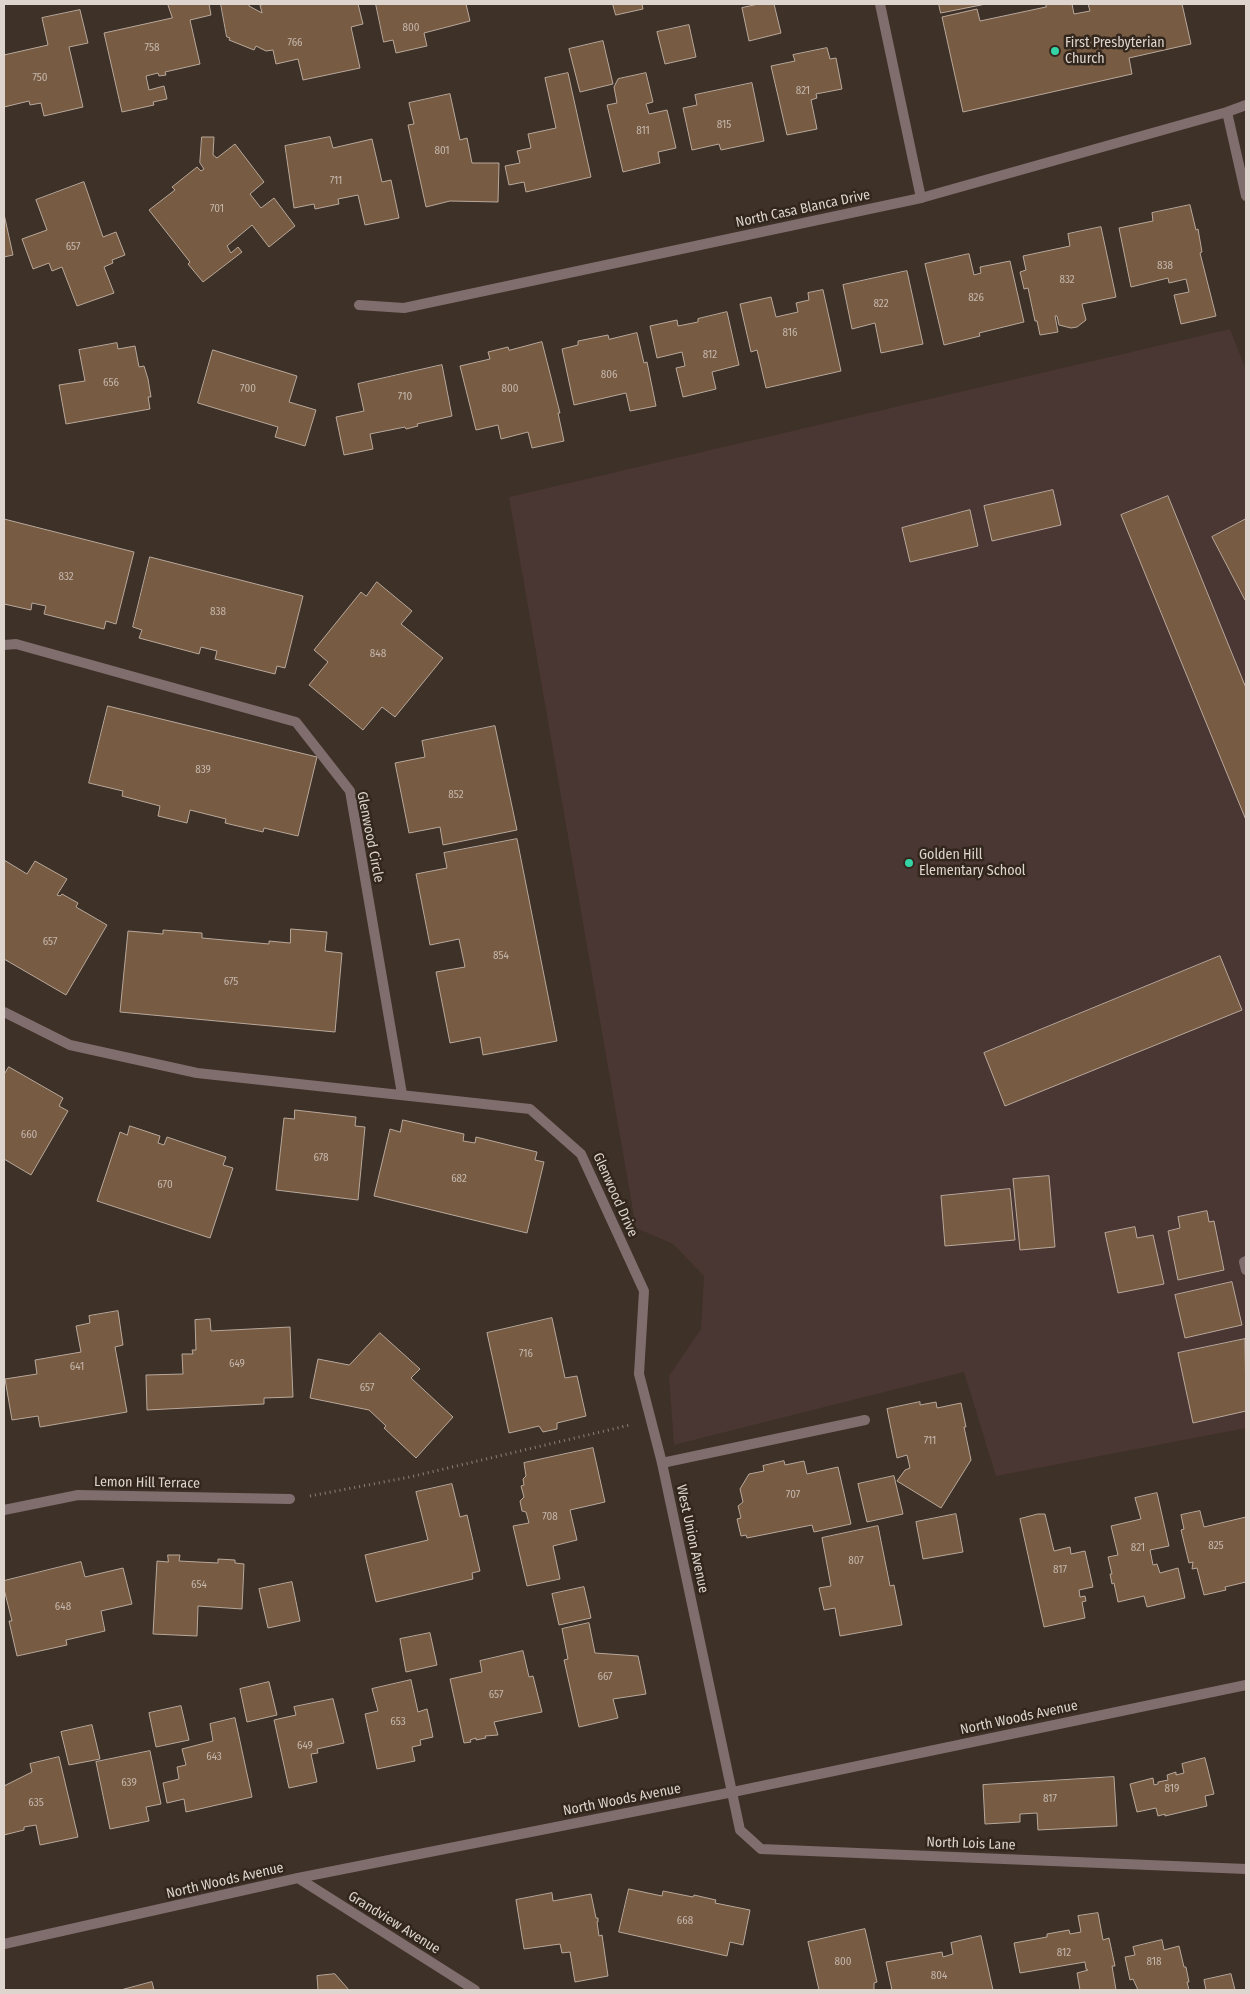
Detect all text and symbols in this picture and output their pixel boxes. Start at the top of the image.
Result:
house number: 800 [403,21,419,35]
place label: First Presbyterian Church [1065,35,1165,68]
house number: 766 [287,36,303,50]
house number: 758 [145,41,159,55]
marker: First Presbyterian Church [1049,45,1061,57]
house number: 750 [32,71,48,85]
house number: 821 [796,84,810,98]
house number: 815 [717,118,731,132]
house number: 811 [636,124,650,138]
house number: 801 [434,144,450,158]
house number: 711 [330,174,342,188]
street label: North Casa Blanca Drive [734,187,872,231]
house number: 701 [210,202,224,216]
house number: 657 [66,240,80,254]
house number: 838 [1157,259,1173,273]
house number: 832 [1059,273,1075,287]
house number: 826 [968,291,984,305]
house number: 822 [873,297,889,311]
house number: 816 [783,326,797,340]
house number: 812 [703,348,717,362]
house number: 806 [601,368,617,382]
house number: 656 [103,376,119,390]
house number: 700 [240,382,256,396]
house number: 800 [502,382,518,396]
house number: 710 [398,390,412,404]
house number: 832 [58,570,74,584]
house number: 838 [210,605,226,619]
house number: 848 [370,647,386,661]
house number: 839 [195,763,211,777]
house number: 852 [448,788,464,802]
street label: Glenwood Circle [353,790,387,884]
place label: Golden Hill Elementary School [919,847,1026,880]
marker: Golden Hill Elementary School [903,857,915,869]
house number: 657 [43,935,57,949]
house number: 854 [493,949,509,963]
house number: 675 [224,975,238,989]
house number: 660 [21,1128,37,1142]
street label: Glenwood Drive [589,1150,641,1240]
house number: 678 [314,1151,328,1165]
house number: 682 [451,1172,467,1186]
house number: 670 [157,1178,173,1192]
house number: 716 [519,1347,533,1361]
house number: 649 [229,1357,245,1371]
house number: 641 [70,1360,84,1374]
house number: 657 [360,1381,374,1395]
house number: 711 [924,1434,936,1448]
street label: Lemon Hill Terrace [94,1474,200,1492]
street label: West Union Avenue [672,1483,712,1595]
house number: 707 [786,1488,800,1502]
house number: 708 [542,1510,558,1524]
house number: 825 [1208,1539,1224,1553]
house number: 821 [1131,1541,1145,1555]
house number: 807 [848,1554,864,1568]
house number: 817 [1053,1563,1067,1577]
house number: 654 [191,1578,207,1592]
house number: 648 [55,1600,71,1614]
house number: 667 [597,1670,613,1684]
house number: 657 [489,1688,503,1702]
street label: North Woods Avenue [959,1697,1079,1739]
house number: 653 [390,1715,406,1729]
house number: 649 [297,1739,313,1753]
house number: 643 [206,1750,222,1764]
house number: 639 [121,1776,137,1790]
street label: North Woods Avenue [562,1780,682,1820]
house number: 819 [1165,1782,1179,1796]
house number: 817 [1043,1792,1057,1806]
house number: 635 [28,1796,44,1810]
street label: North Lois Lane [926,1834,1016,1854]
street label: North Woods Avenue [165,1859,285,1903]
street label: Grandview Avenue [345,1888,443,1958]
house number: 668 [677,1914,693,1928]
house number: 812 [1057,1946,1071,1960]
house number: 800 [835,1955,851,1969]
house number: 818 [1146,1955,1162,1969]
house number: 804 [931,1969,947,1983]

